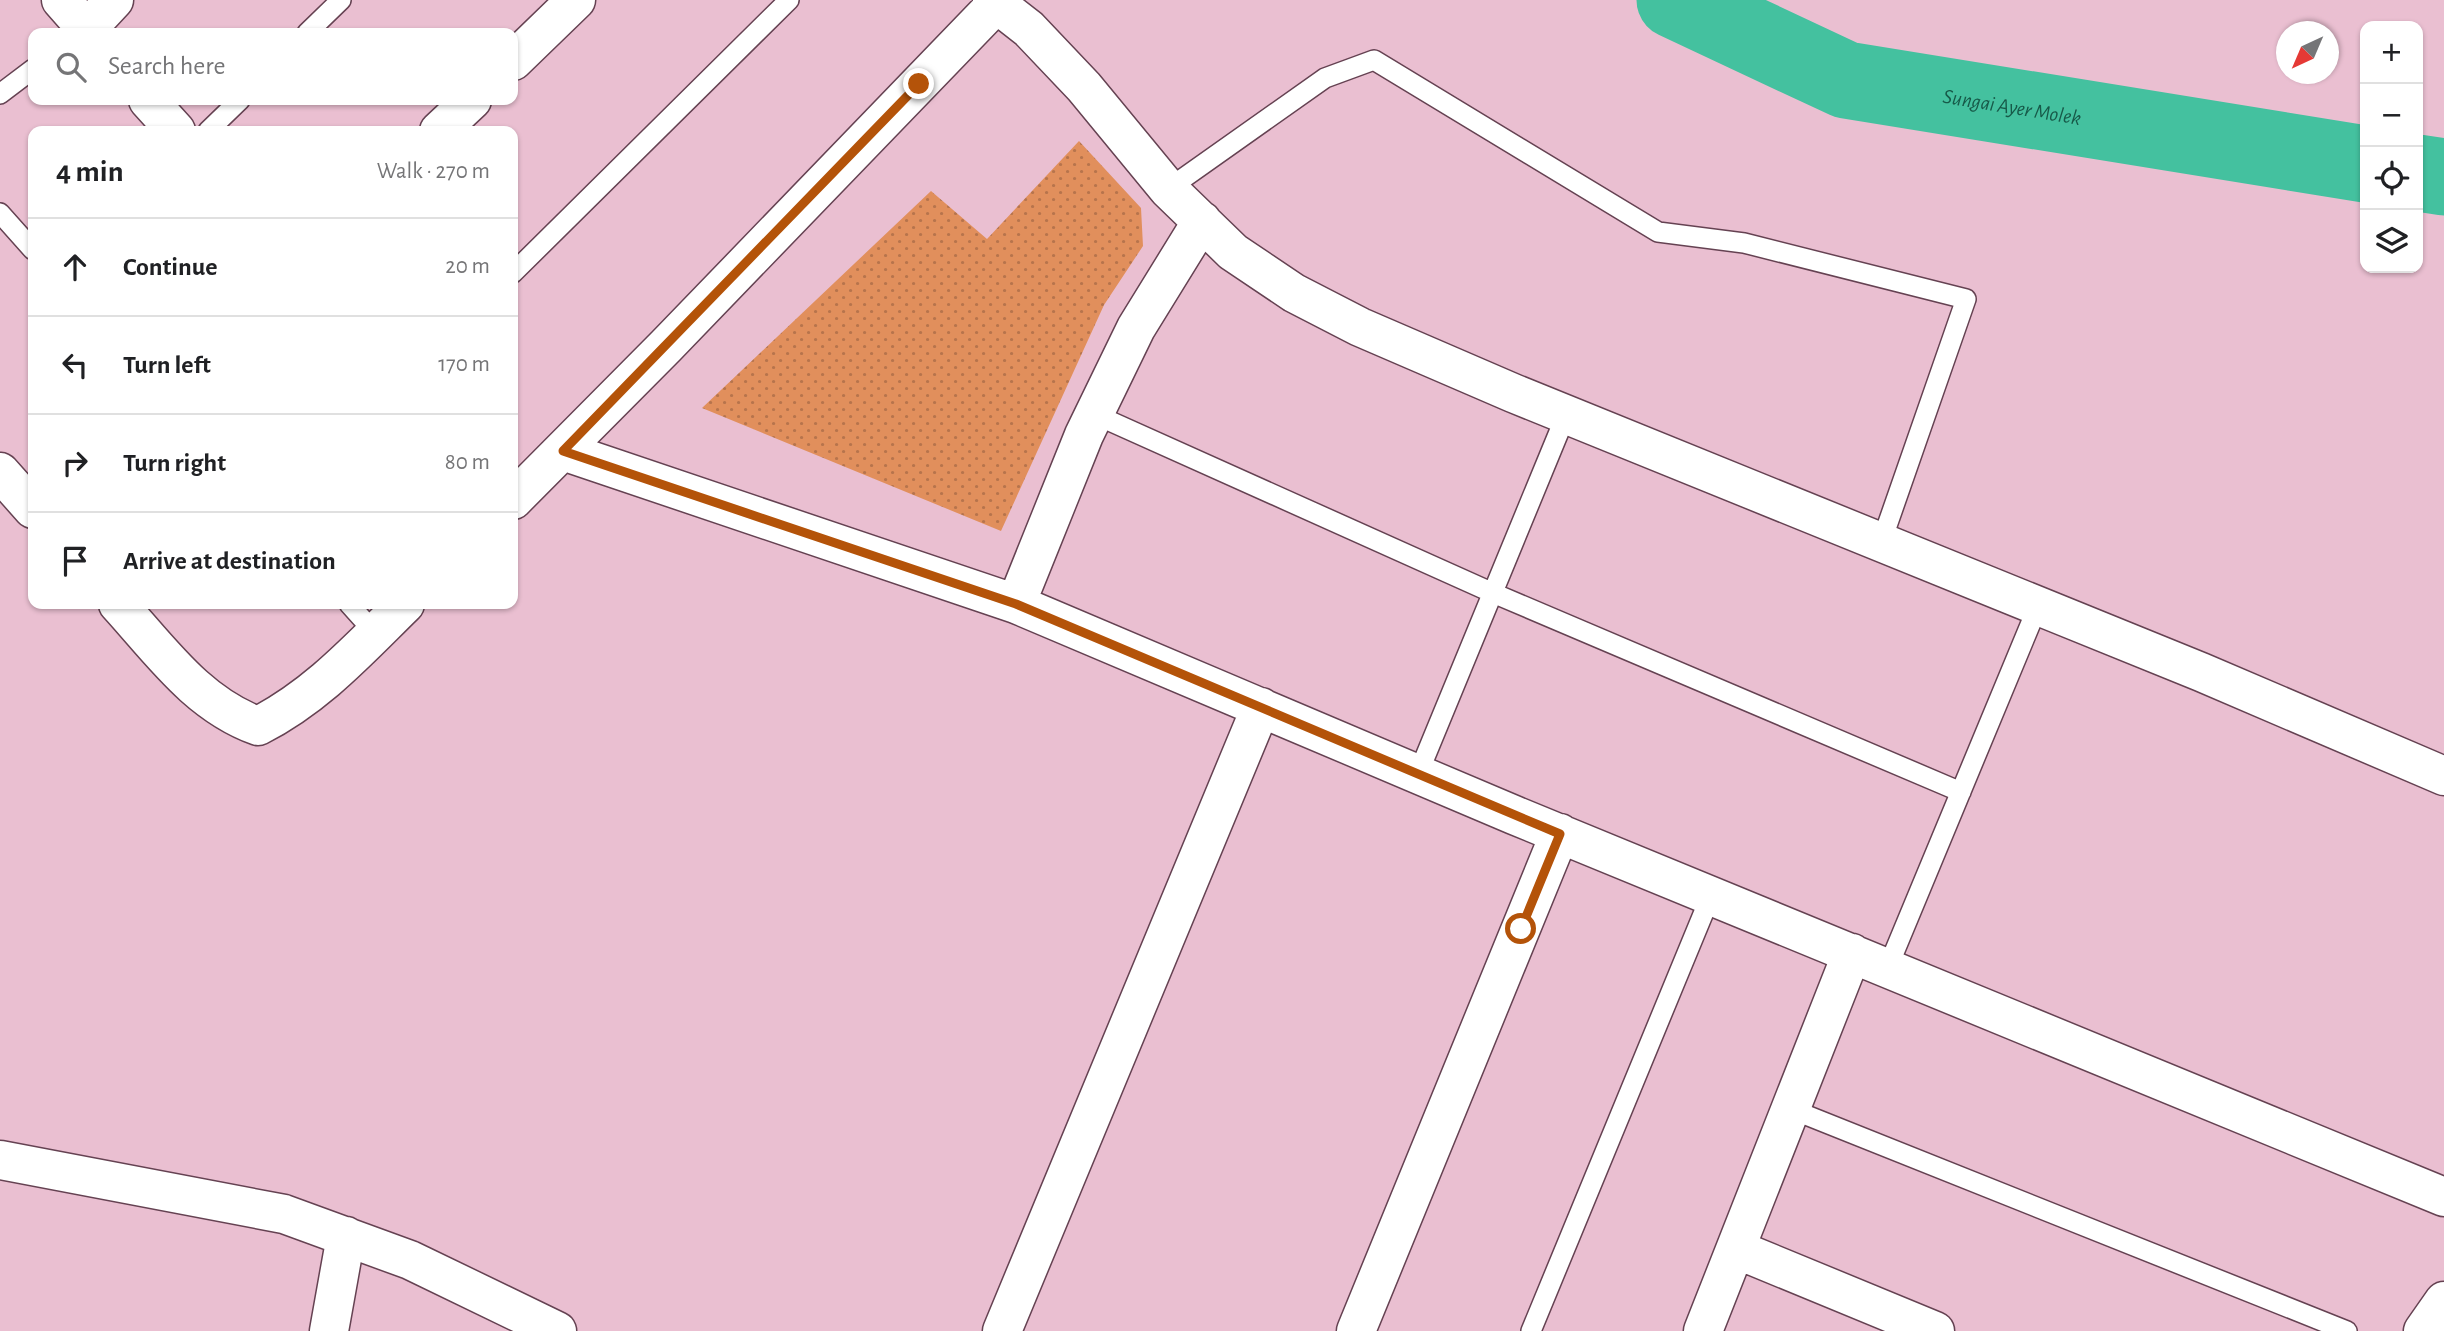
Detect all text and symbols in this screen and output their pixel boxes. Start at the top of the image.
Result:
north arrow [2276,21,2339,84]
map controls [2360,21,2423,273]
button: + [2360,21,2423,84]
search box [28,28,518,105]
icon: search [52,48,90,86]
text: Search here [108,53,226,79]
route end [903,68,934,99]
button: − [2360,84,2423,147]
water label: Sungai Ayer Molek [1941,86,2083,129]
button: locate [2360,147,2423,210]
text: 4 min [56,157,124,187]
text: Walk · 270 m [377,160,490,183]
button: layers [2360,210,2423,273]
icon: ahead [56,248,94,286]
text: Continue [123,254,218,280]
text: 20 m [445,255,490,278]
icon: left [56,346,94,384]
text: Turn left [123,352,211,378]
text: 170 m [438,353,490,376]
icon: right [56,444,94,482]
text: Turn right [123,450,226,476]
text: 80 m [445,451,490,474]
icon: arrive [56,542,94,580]
text: Arrive at destination [123,548,336,574]
route start [1505,913,1536,944]

